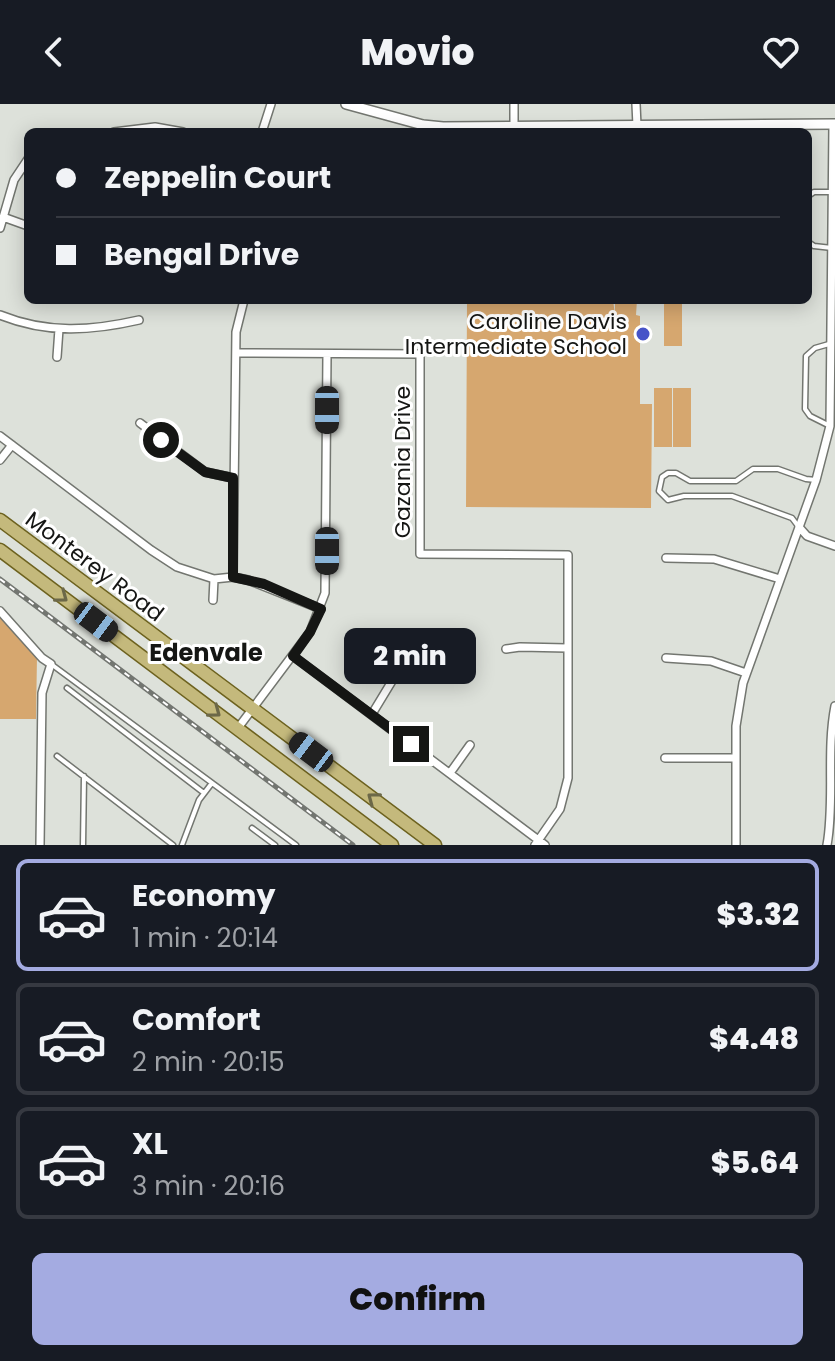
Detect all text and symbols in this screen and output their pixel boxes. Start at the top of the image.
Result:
text: Movio [361,27,474,78]
icon: back [32,30,76,74]
icon: heart [759,30,803,74]
text: Zeppelin Court [104,156,331,199]
text: Bengal Drive [104,233,299,276]
place label: Caroline Davis Intermediate School [405,306,627,362]
marker: Caroline Davis Intermediate School [634,325,652,343]
car [315,386,339,434]
street label: Gazania Drive [387,386,418,538]
route start [143,422,179,458]
street label: Monterey Road [19,504,170,629]
car [315,527,339,575]
one-way arrow [54,587,68,602]
car [70,598,122,646]
callout: 2 min [345,628,477,684]
district label: Edenvale [149,636,263,669]
text: 2 min [373,638,447,674]
one-way arrow [206,702,221,716]
route end [393,726,429,762]
car [285,728,337,776]
one-way arrow [367,794,381,808]
text: Economy [132,874,276,917]
icon: car [36,879,108,951]
text: $3.32 [716,893,799,936]
text: 1 min · 20:14 [132,920,278,956]
text: Comfort [132,998,261,1041]
icon: car [36,1003,108,1075]
text: $4.48 [709,1017,799,1060]
text: 2 min · 20:15 [132,1044,285,1080]
text: XL [132,1122,168,1165]
icon: car [36,1127,108,1199]
text: $5.64 [711,1141,799,1184]
text: 3 min · 20:16 [132,1168,285,1204]
button: Confirm [32,1253,803,1345]

